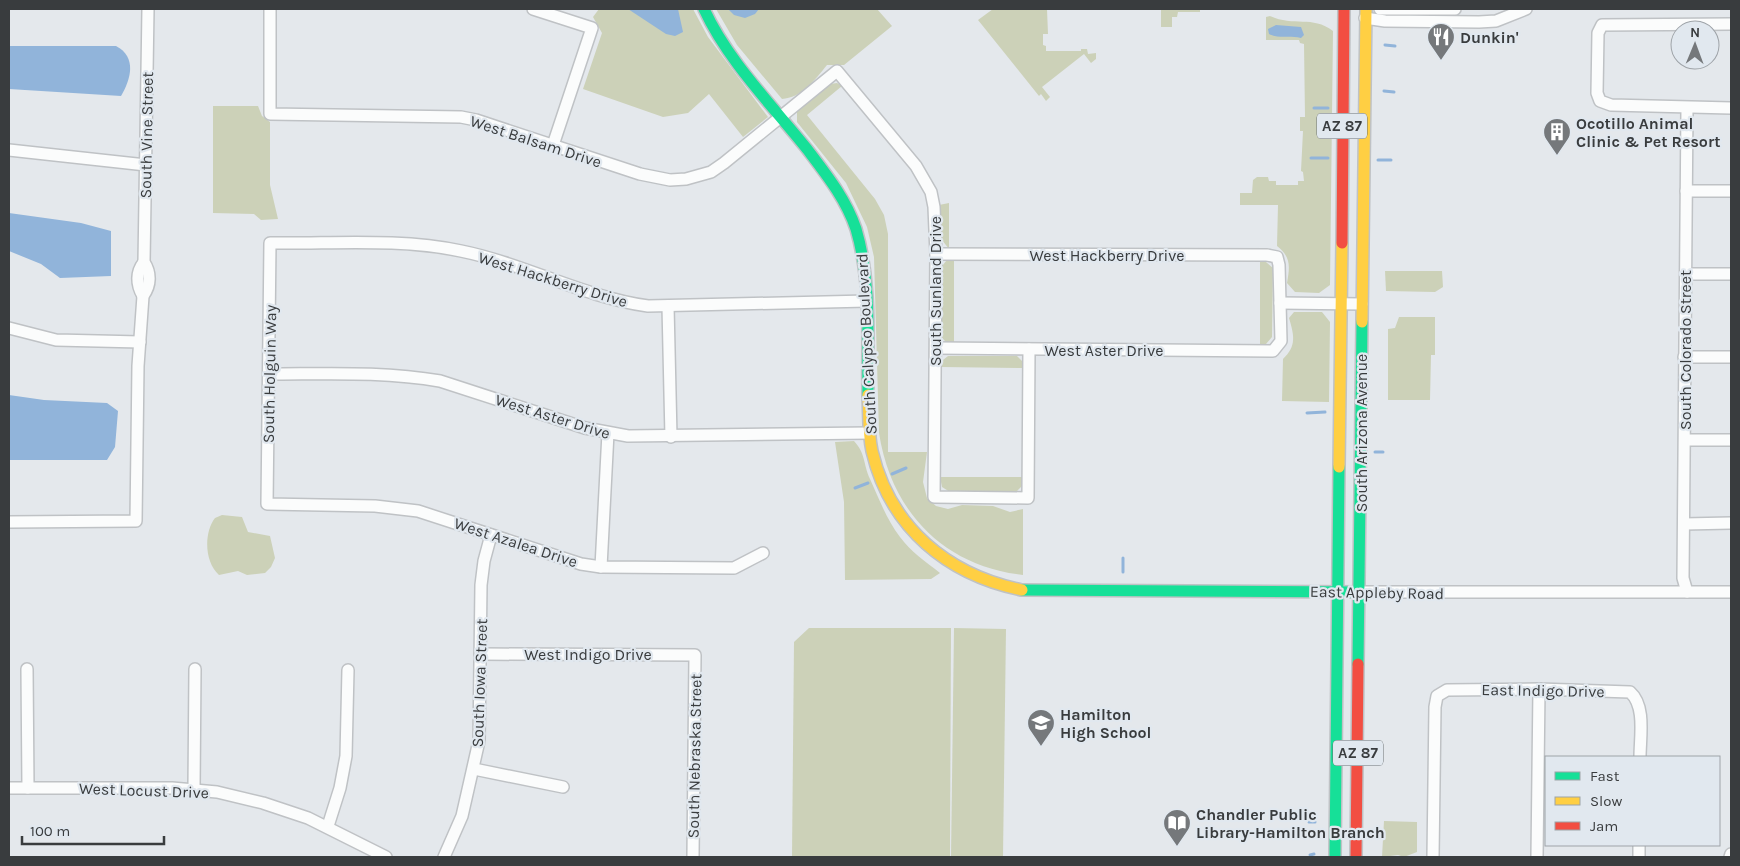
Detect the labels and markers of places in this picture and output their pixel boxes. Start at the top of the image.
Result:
restaurant icon: Dunkin' [1426,22,1456,61]
place label: Dunkin' [1460,28,1519,47]
place label: Ocotillo Animal Clinic & Pet Resort [1576,114,1720,151]
building icon: Ocotillo Animal Clinic & Pet Resort [1542,117,1572,156]
place label: Hamilton High School [1060,705,1152,742]
school or university icon: Hamilton High School [1026,708,1056,747]
place label: Chandler Public Library-Hamilton Branch [1196,805,1385,842]
library icon: Chandler Public Library-Hamilton Branch [1162,808,1192,847]

